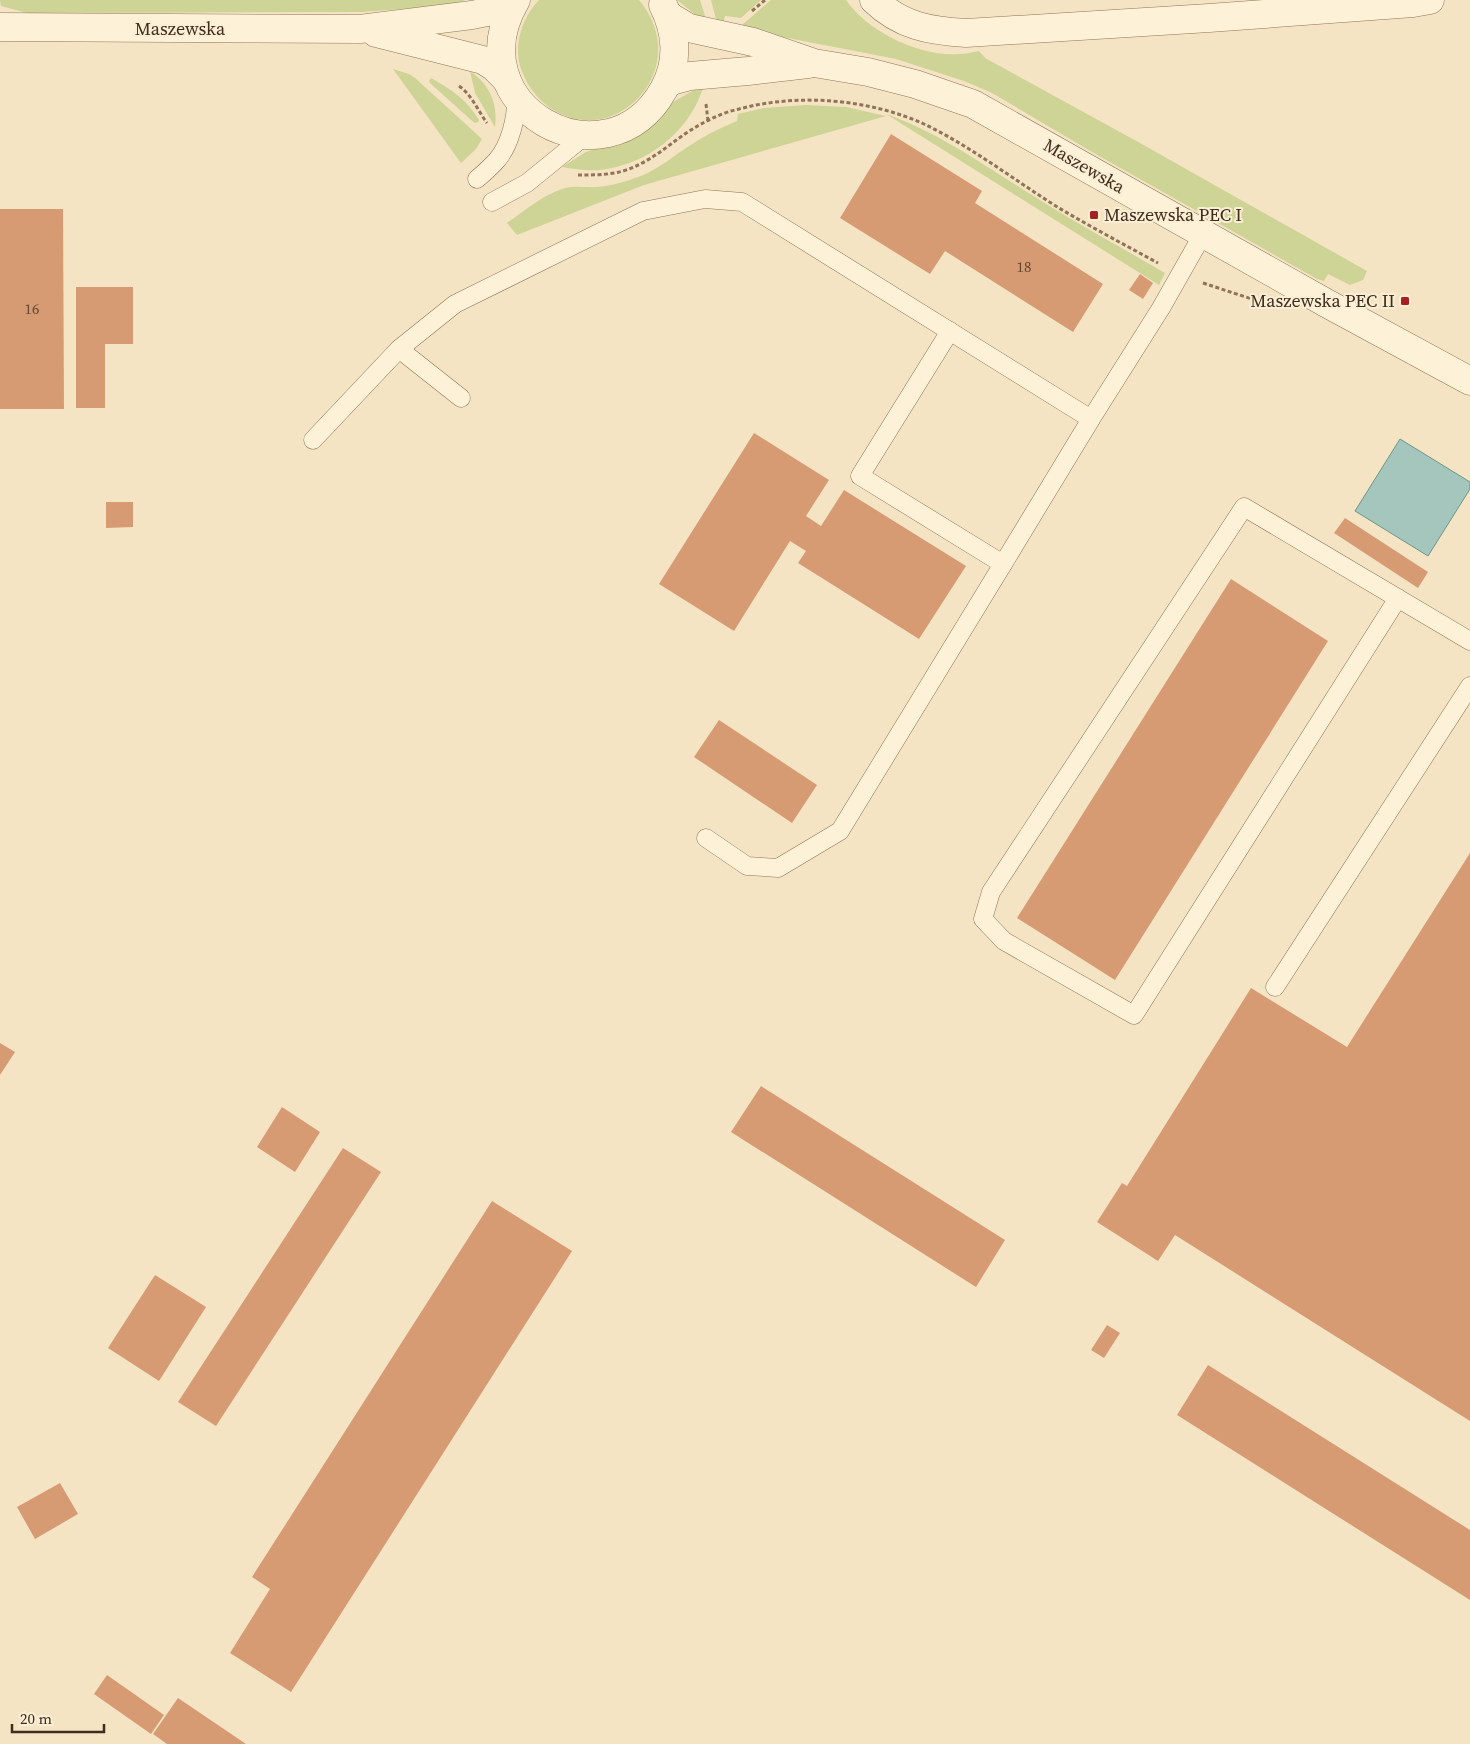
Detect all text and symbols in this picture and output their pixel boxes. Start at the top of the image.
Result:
street label: Maszewska [135,16,226,41]
street label: Maszewska [1039,132,1130,199]
place label: Maszewska PEC I [1104,202,1242,227]
marker: Maszewska PEC I [1088,209,1100,221]
house number: 18 [1016,256,1032,277]
place label: Maszewska PEC II [1250,288,1395,313]
marker: Maszewska PEC II [1399,295,1411,307]
house number: 16 [24,298,40,319]
scale bar [12,1702,105,1734]
text: 20 m [20,1708,52,1729]

